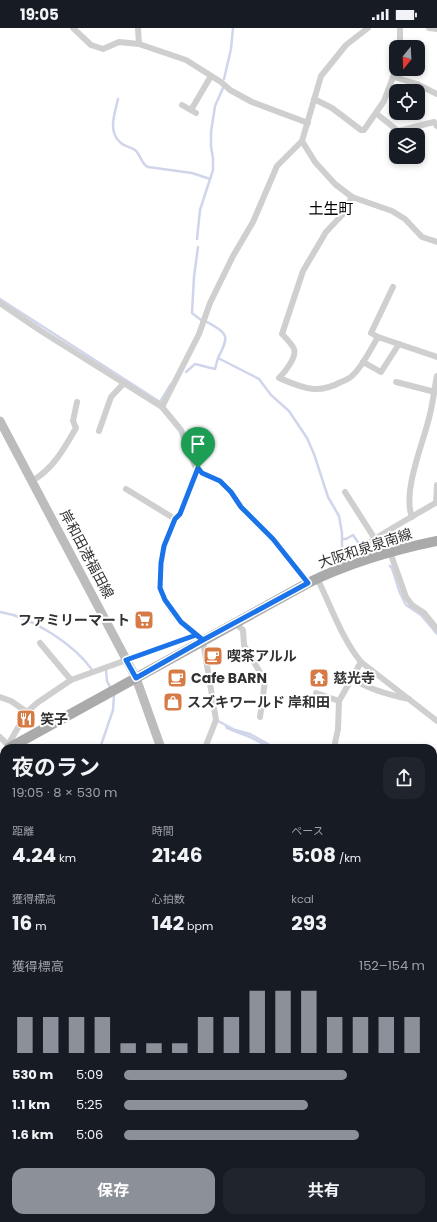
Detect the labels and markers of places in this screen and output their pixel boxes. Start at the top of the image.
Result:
pin [181,427,215,468]
supermarket icon: ファミリーマート [133,609,155,631]
place label: ファミリーマート [18,610,130,630]
cafe icon: 喫茶アルル [202,645,224,667]
place label: 喫茶アルル [227,646,297,666]
cafe icon: Cafe BARN [166,667,188,689]
temple icon: 慈光寺 [308,667,330,689]
place label: Cafe BARN [191,668,267,688]
place label: 慈光寺 [333,668,375,688]
shop icon: スズキワールド 岸和田 [162,691,184,713]
place label: スズキワールド 岸和田 [187,692,330,712]
restaurant icon: 笑子 [15,708,37,730]
place label: 笑子 [40,709,68,729]

